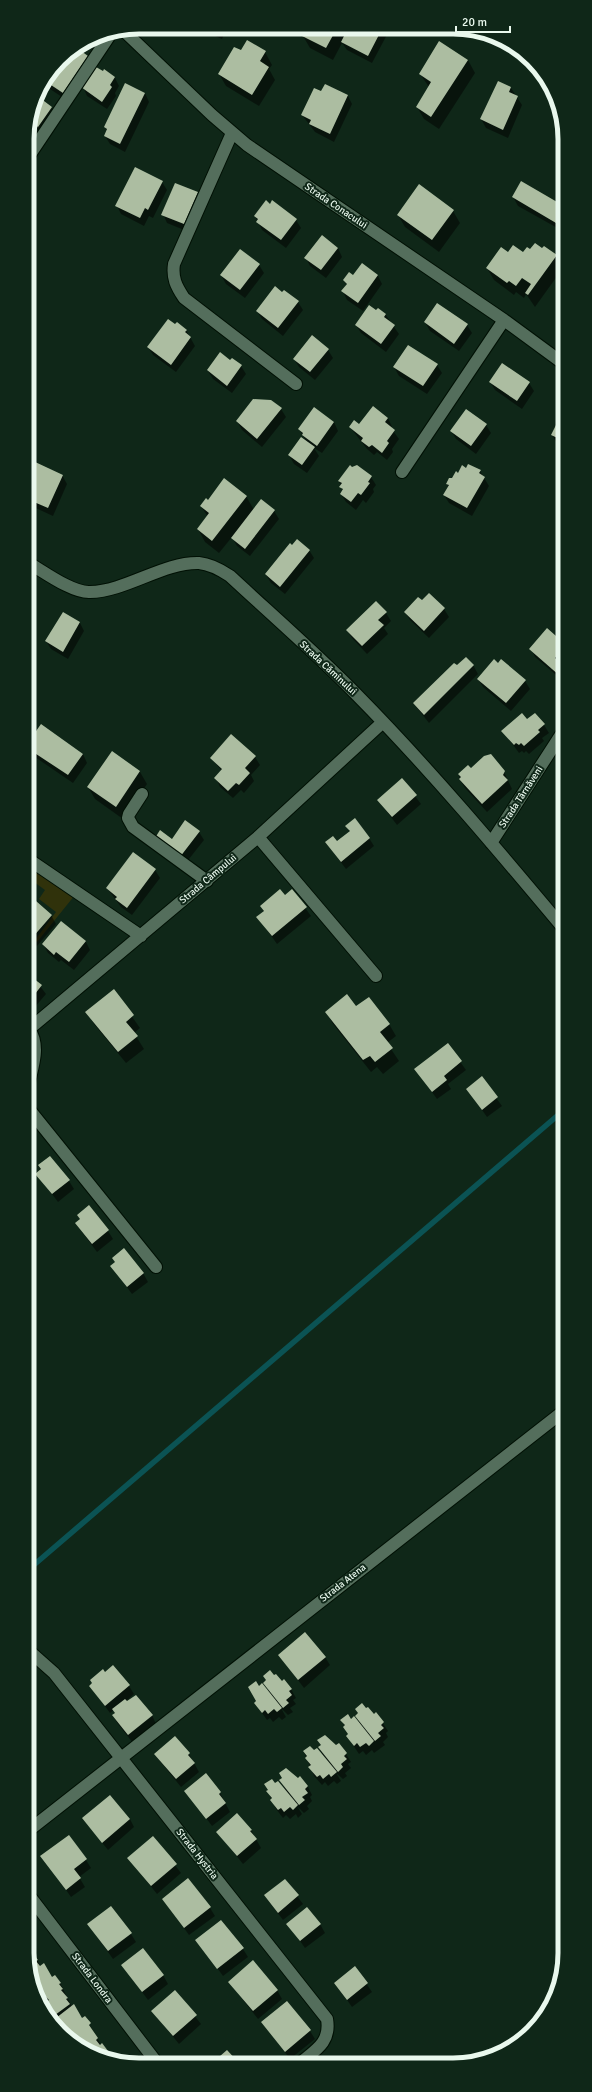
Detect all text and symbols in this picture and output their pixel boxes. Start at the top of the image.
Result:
scale bar [456,8,510,34]
text: 20 m [462,15,487,30]
street label: Strada Conacului [302,181,370,231]
street label: Strada Căminului [297,638,359,698]
street label: Strada Târnăveni [497,764,545,830]
street label: Strada Câmpului [177,852,239,906]
street label: Strada Atena [318,1561,368,1605]
street label: Strada Hystria [173,1826,221,1882]
street label: Strada Londra [69,1950,115,2006]

